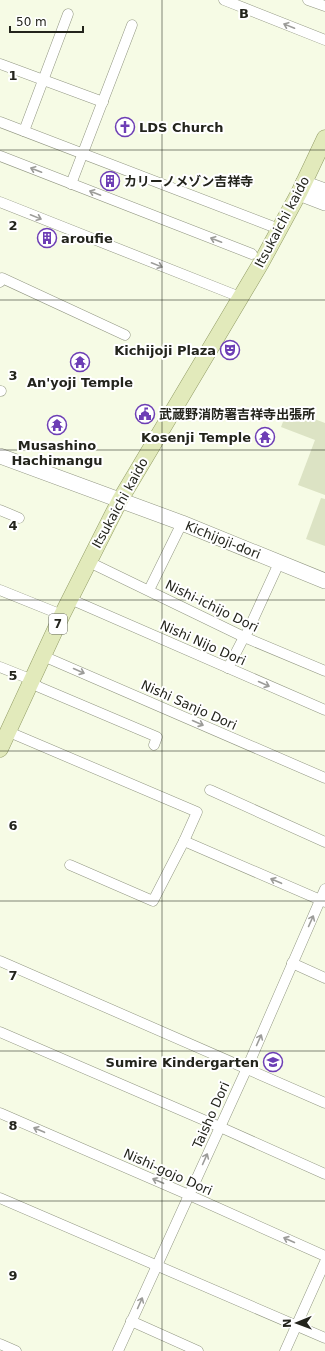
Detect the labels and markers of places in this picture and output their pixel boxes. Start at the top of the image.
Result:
church icon: LDS Church [114,116,136,138]
place label: LDS Church [139,120,223,135]
building icon: カリーノメゾン吉祥寺 [99,170,121,192]
place label: カリーノメゾン吉祥寺 [124,174,253,189]
building icon: aroufie [36,227,58,249]
place label: aroufie [61,231,113,246]
theatre icon: Kichijoji Plaza [219,339,241,361]
place label: Kichijoji Plaza [114,343,216,358]
temple icon: An'yoji Temple [69,351,91,373]
place label: An'yoji Temple [27,375,133,390]
public building icon: 武蔵野消防署吉祥寺出張所 [134,403,156,425]
place label: 武蔵野消防署吉祥寺出張所 [159,407,315,422]
temple icon: Musashino Hachimangu [46,414,68,436]
temple icon: Kosenji Temple [254,426,276,448]
place label: Kosenji Temple [141,430,251,445]
place label: Musashino Hachimangu [11,438,103,468]
school or university icon: Sumire Kindergarten [262,1051,284,1073]
place label: Sumire Kindergarten [106,1055,259,1070]

